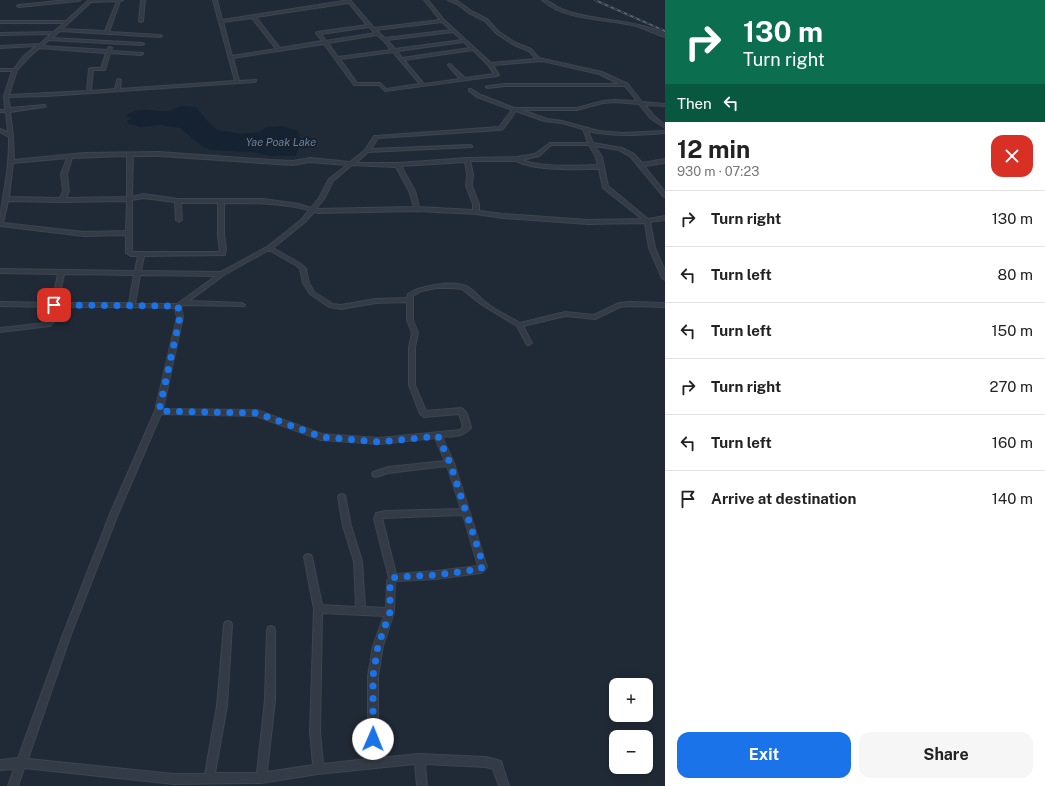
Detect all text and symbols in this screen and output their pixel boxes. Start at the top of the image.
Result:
text: 130 m [743,15,823,48]
icon: right [677,16,729,68]
text: Turn right [743,49,825,70]
icon: left [720,92,742,114]
text: Then [677,95,712,112]
text: 12 min [677,135,750,163]
button: close [991,135,1033,177]
water label: Yae Poak Lake [246,136,316,148]
text: 930 m · 07:23 [677,164,759,179]
icon: right [677,208,699,230]
text: Turn right [711,210,781,227]
text: 130 m [992,210,1033,227]
icon: left [677,264,699,286]
text: Turn left [711,266,772,283]
text: 80 m [998,266,1033,283]
pin [37,288,71,322]
icon: arrive [43,294,65,316]
icon: left [677,320,699,342]
text: Turn left [711,322,772,339]
text: 150 m [991,322,1033,339]
icon: right [677,376,699,398]
text: Turn right [711,378,781,395]
text: 270 m [990,378,1033,395]
icon: left [677,432,699,454]
text: Turn left [711,434,772,451]
text: 160 m [992,434,1033,451]
icon: arrive [677,488,699,510]
text: Arrive at destination [711,490,856,507]
text: 140 m [992,490,1033,507]
map controls [609,678,653,774]
button: + [609,678,653,722]
position arrow [352,718,394,760]
button: − [609,730,653,774]
button: Exit [677,732,851,778]
button: Share [859,732,1033,778]

